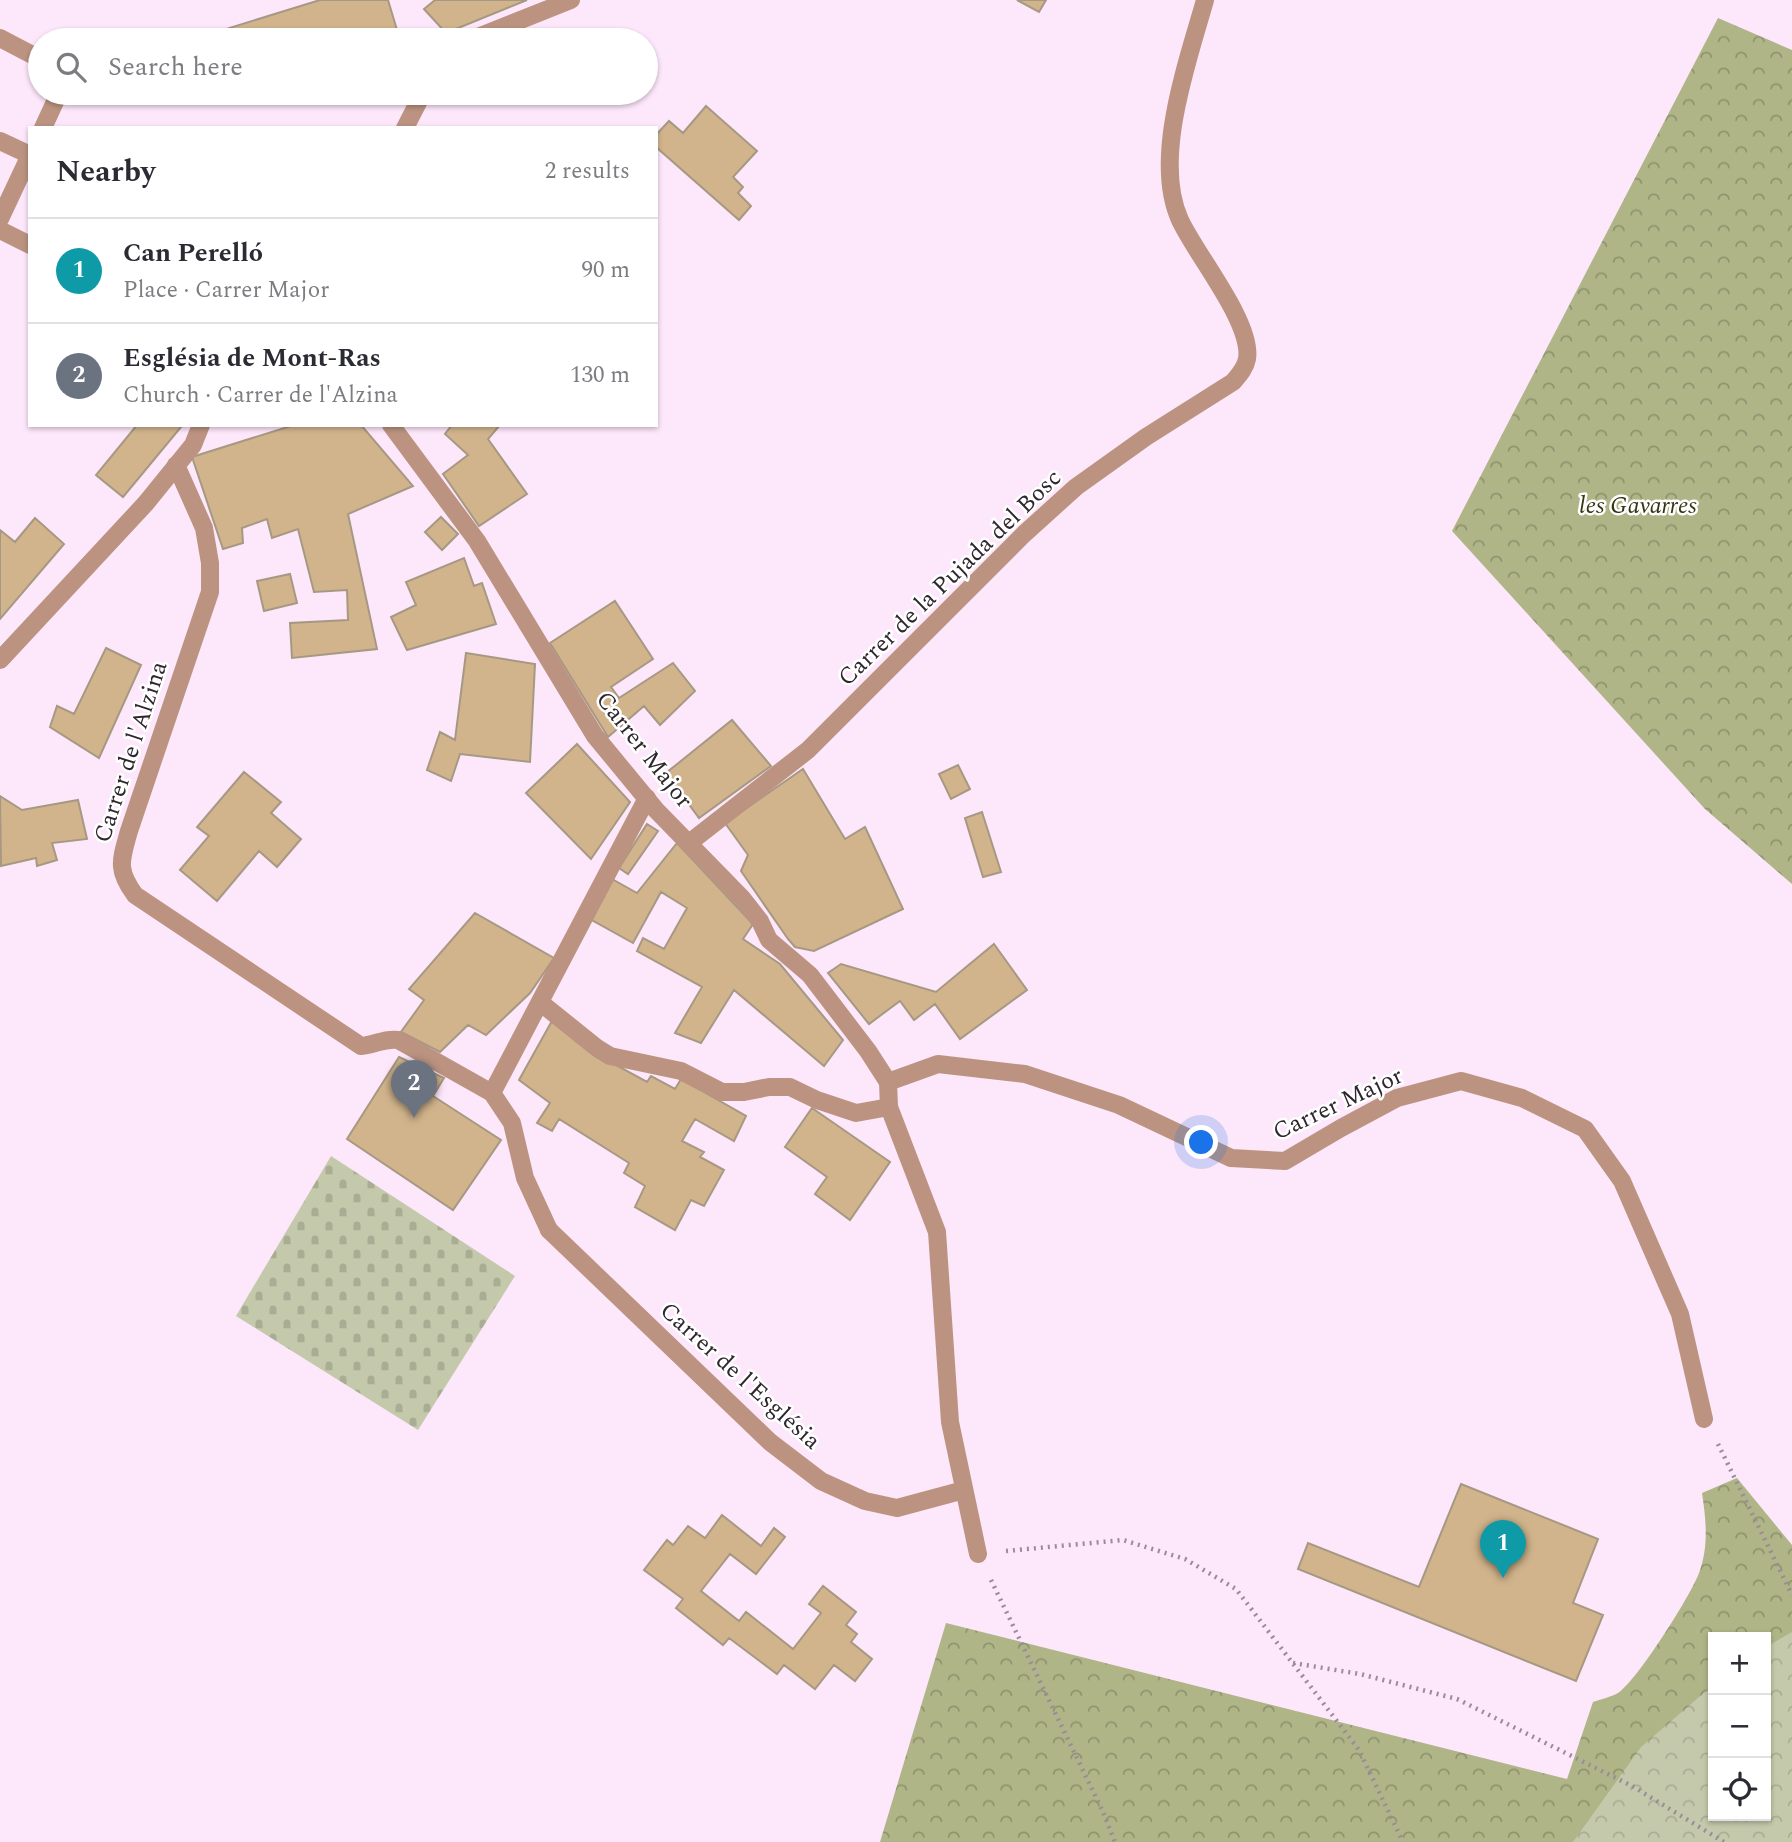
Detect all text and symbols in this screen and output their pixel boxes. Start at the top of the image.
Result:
search box [28,28,658,105]
text: Search here [108,47,243,87]
icon: search [52,48,90,86]
text: Nearby [56,149,155,195]
text: 2 results [545,154,630,189]
text: Can Perelló [123,233,263,273]
text: 1 [73,253,85,288]
text: 90 m [581,253,630,288]
text: Place · Carrer Major [123,273,329,308]
text: Església de Mont-Ras [123,338,381,378]
text: 2 [73,358,85,393]
text: 130 m [570,358,630,393]
text: Church · Carrer de l'Alzina [123,378,398,413]
street label: Carrer de la Pujada del Bosc [830,461,1070,695]
park label: les Gavarres [1579,488,1697,524]
street label: Carrer de l'Alzina [85,656,177,847]
street label: Carrer Major [587,684,701,816]
street label: Carrer Major [1267,1058,1409,1150]
pin: 2 [391,1060,437,1118]
your location [1184,1125,1218,1159]
street label: Carrer de l'Església [651,1294,829,1459]
pin: 1 [1480,1520,1526,1578]
map controls [1708,1632,1771,1821]
button: + [1708,1632,1771,1695]
button: − [1708,1695,1771,1758]
button: locate [1708,1758,1771,1821]

